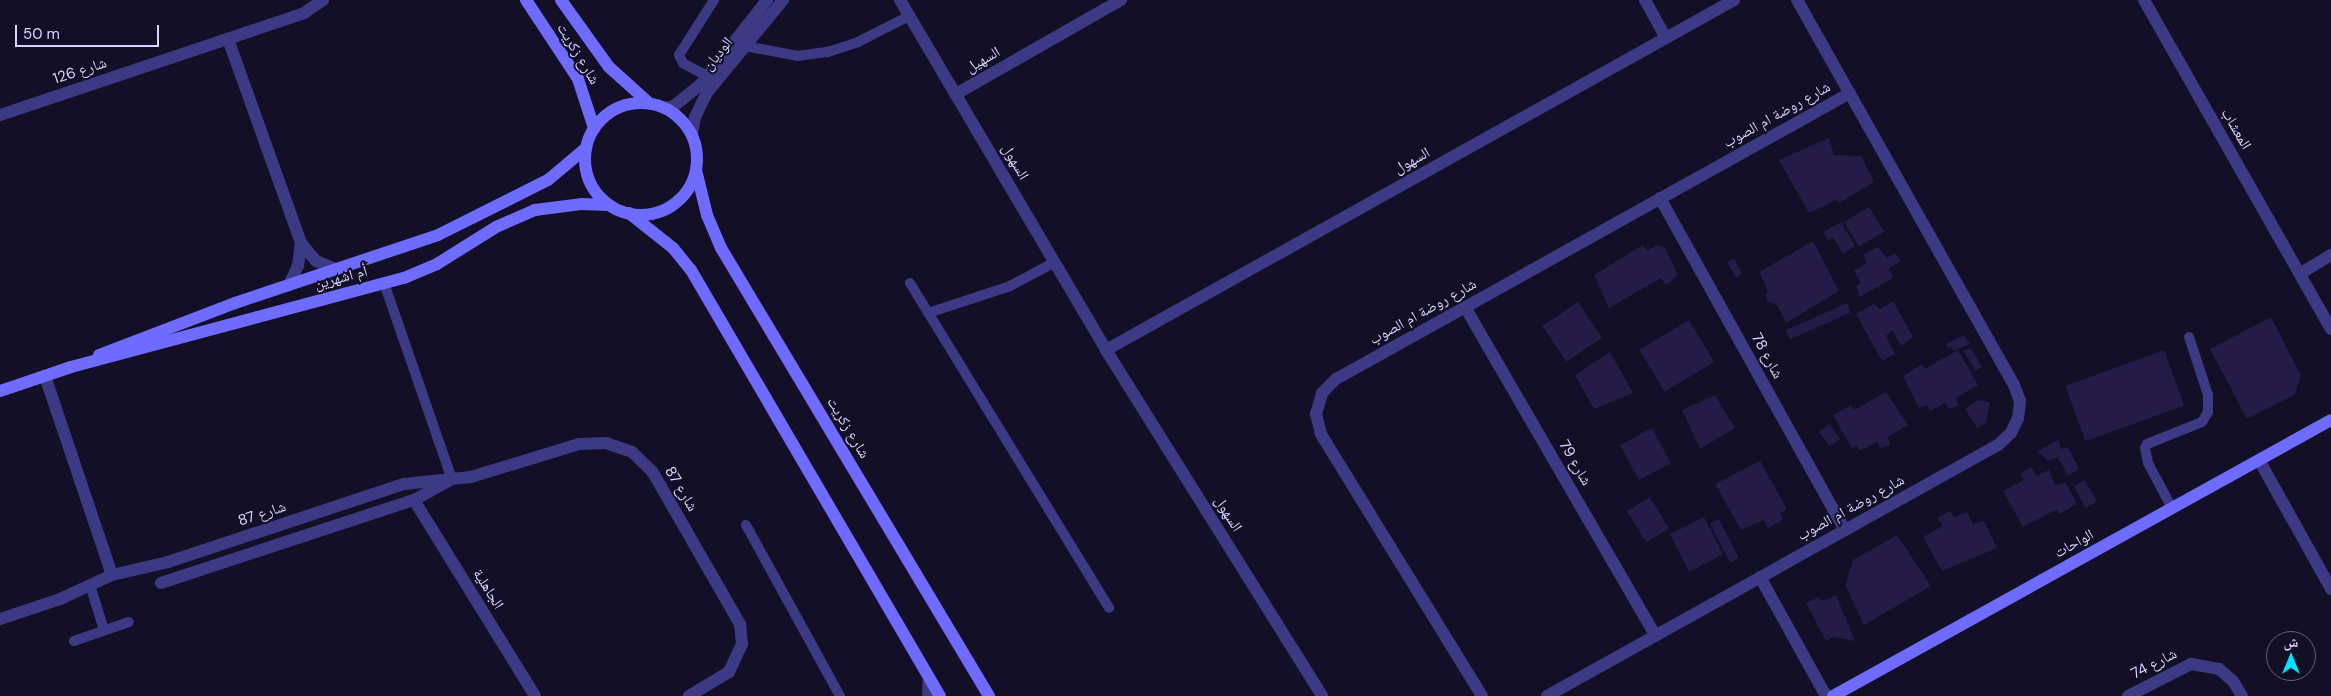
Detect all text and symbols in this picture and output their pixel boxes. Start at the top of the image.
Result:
scale bar [18,15,161,47]
street label: شارع زكريت [553,20,603,88]
text: 50 m [23,24,60,44]
street label: الوديان [699,34,737,74]
street label: السهيل [963,43,1003,77]
street label: شارع 126 [51,54,109,88]
street label: شارع روضة ام الصوب [1720,78,1834,152]
street label: المعشاب [2217,105,2255,153]
street label: السهول [998,141,1032,183]
street label: السهول [1391,144,1433,178]
street label: أم اشهرين [313,262,369,294]
street label: شارع روضة ام الصوب [1366,275,1480,349]
street label: شارع 78 [1747,330,1787,382]
street label: شارع زكريت [823,394,873,462]
street label: شارع 79 [1555,437,1595,489]
street label: شارع 87 [661,463,701,515]
street label: شارع روضة ام الصوب [1794,471,1908,545]
street label: السهول [1210,493,1246,535]
street label: شارع 87 [236,498,288,530]
street label: الواحات [2051,526,2097,562]
street label: الجاهلية [469,566,507,612]
north arrow [2266,631,2316,681]
text: ش [2284,633,2298,651]
street label: شارع 74 [2128,645,2180,683]

